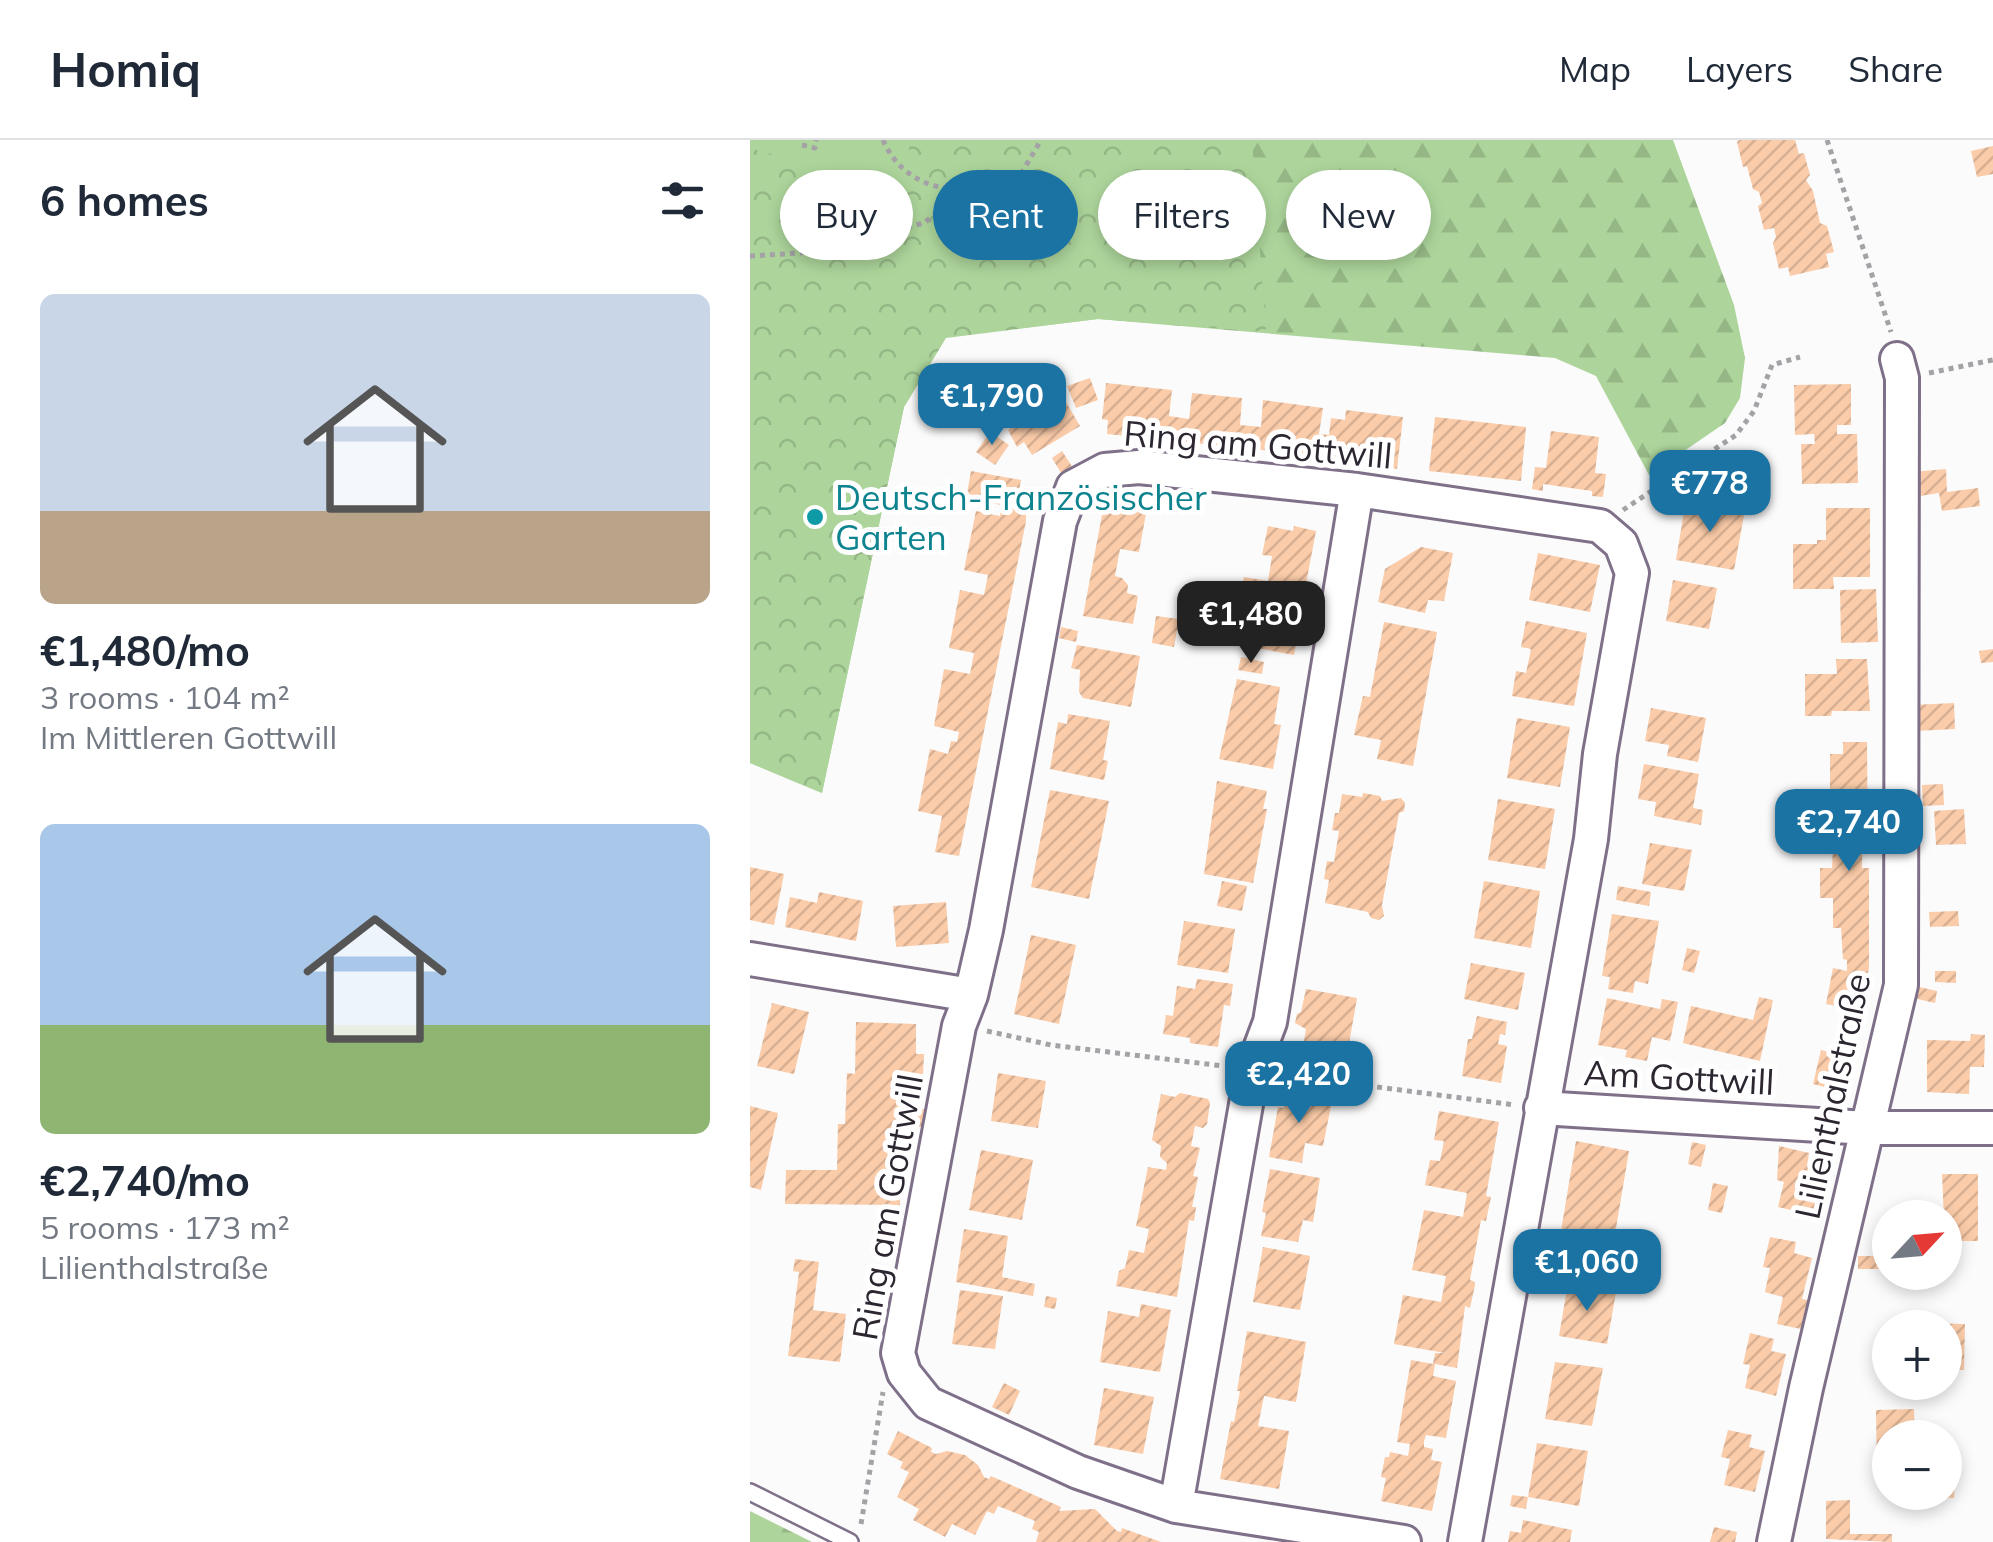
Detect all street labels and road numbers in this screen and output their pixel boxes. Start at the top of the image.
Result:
street label: Ring am Gottwill [1122,410,1394,478]
street label: Lilienthalstraße [1785,969,1879,1223]
street label: Am Gottwill [1583,1050,1775,1104]
street label: Ring am Gottwill [842,1071,932,1343]

